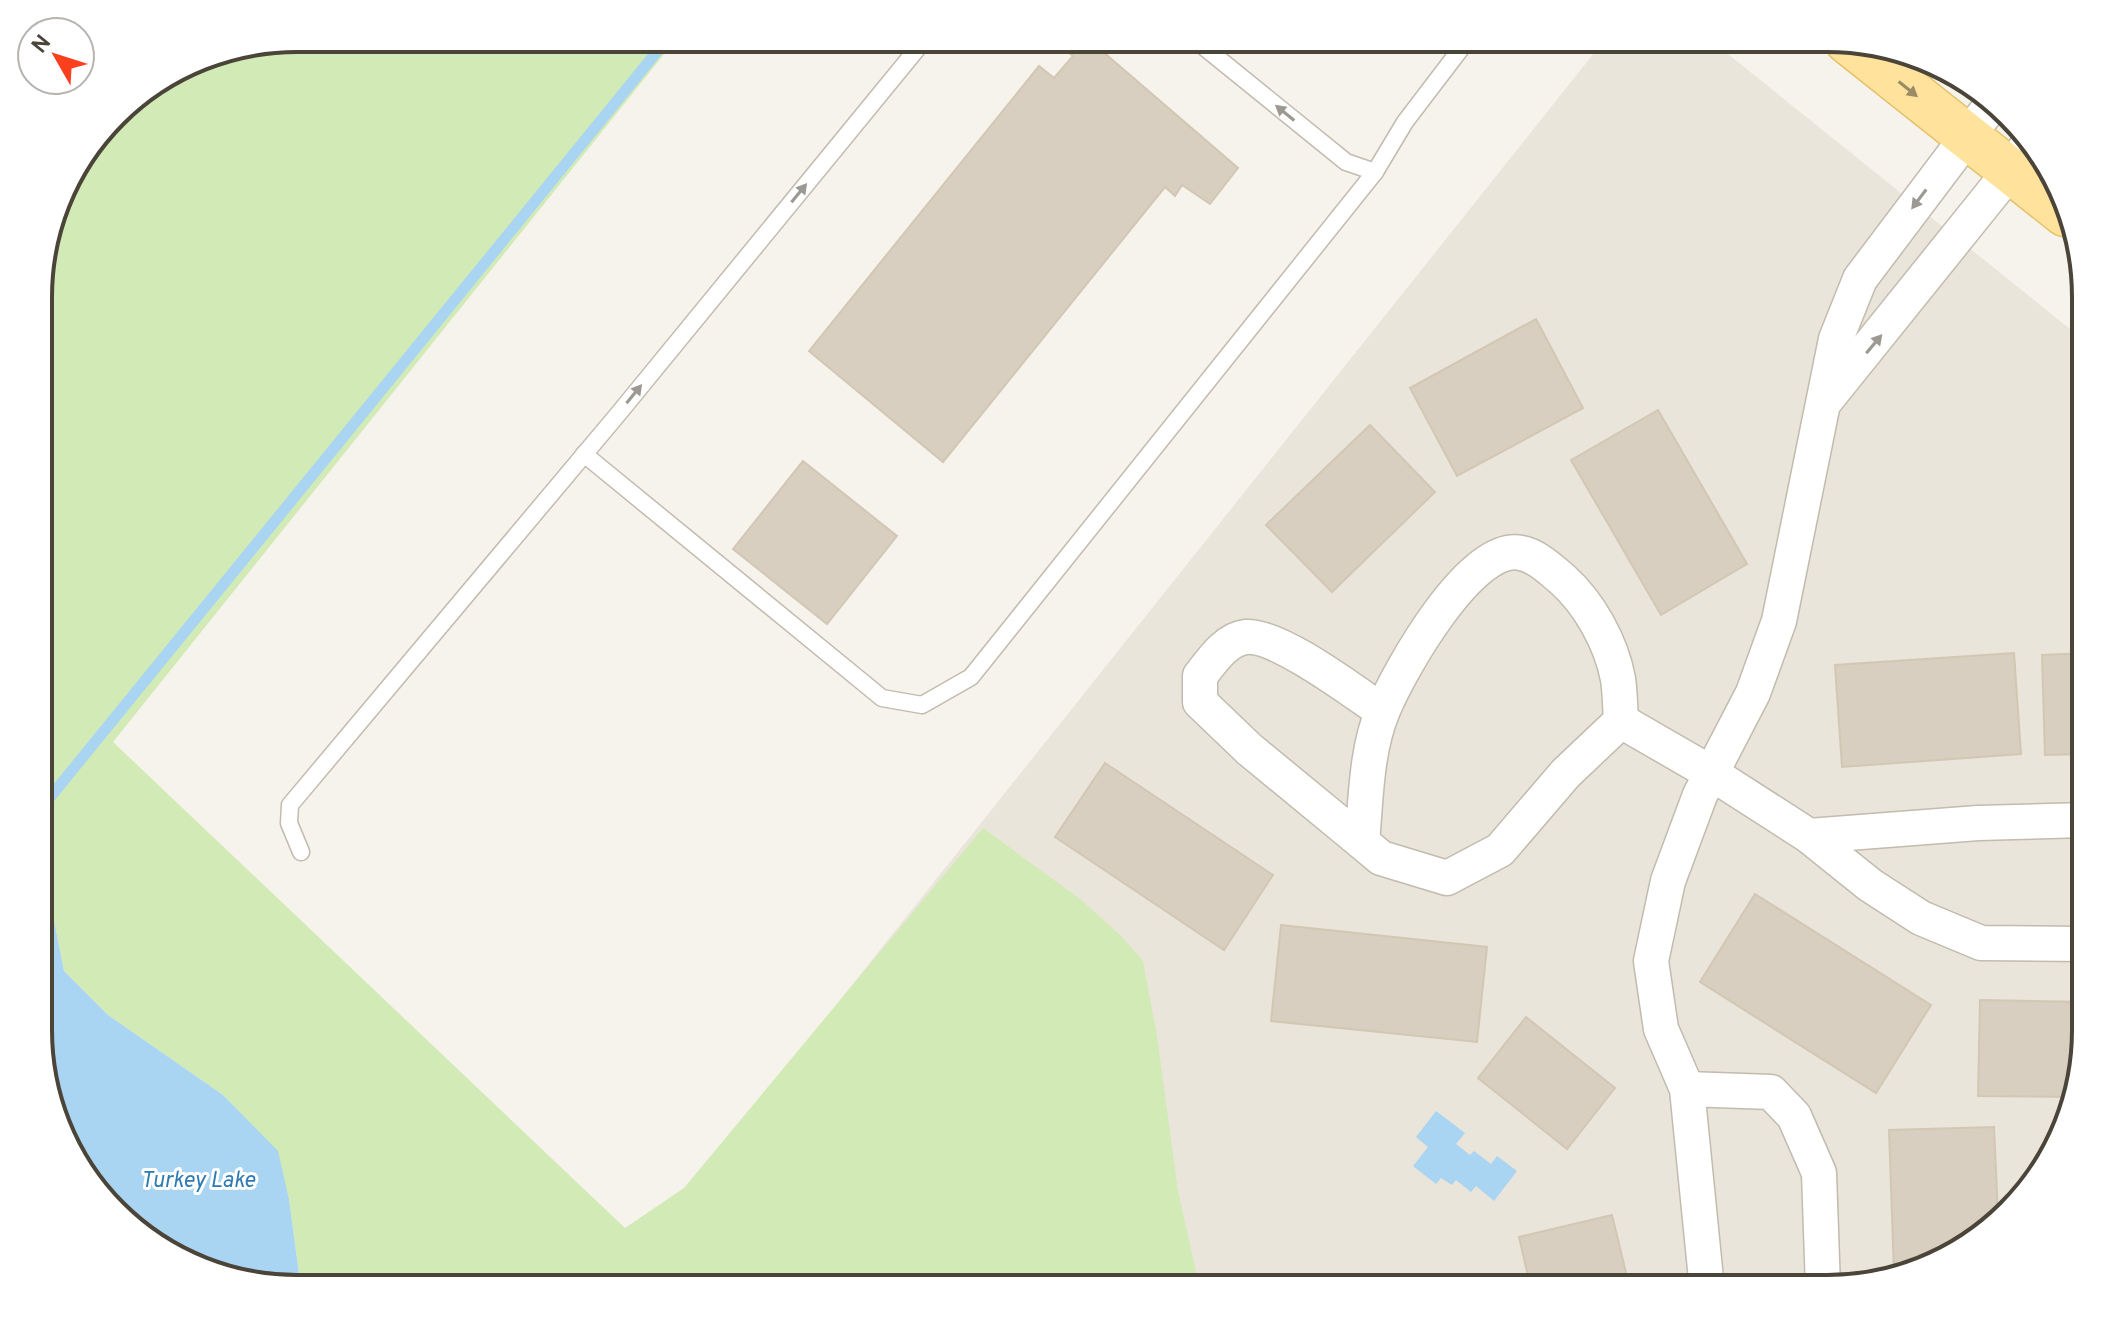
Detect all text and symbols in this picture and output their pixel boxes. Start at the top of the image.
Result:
north arrow [16,16,96,96]
text: N [27,30,58,60]
one-way arrow [1898,81,1918,97]
one-way arrow [1275,105,1295,121]
one-way arrow [790,184,807,204]
one-way arrow [1912,188,1928,209]
one-way arrow [1865,334,1882,354]
one-way arrow [625,385,642,405]
water label: Turkey Lake [141,1168,256,1195]

